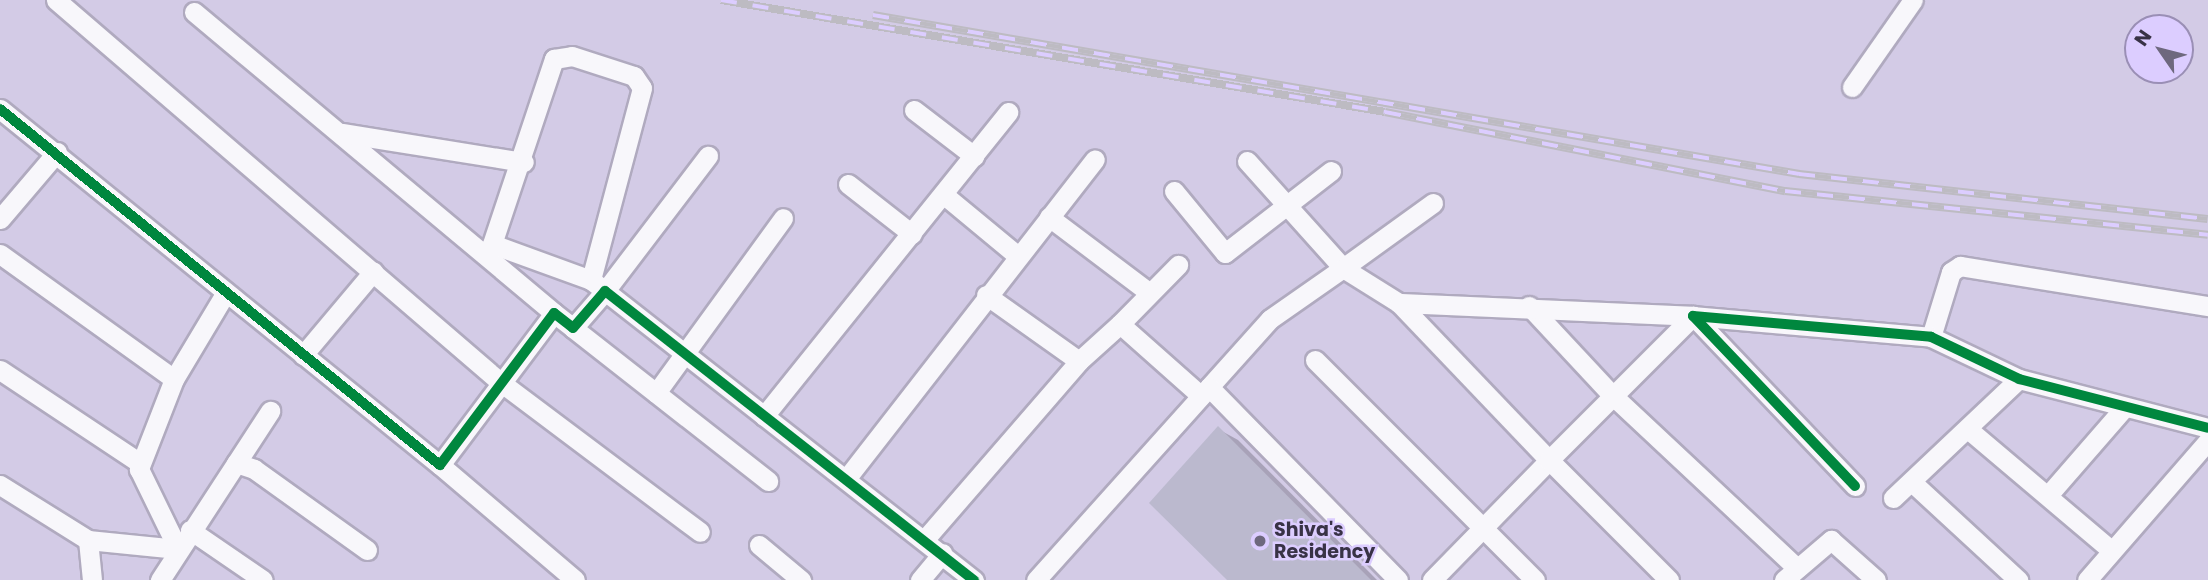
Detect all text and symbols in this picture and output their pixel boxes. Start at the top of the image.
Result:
north arrow [2124,14,2194,84]
text: N [2128,24,2158,51]
place label: Shiva's Residency [1274,519,1375,563]
marker: Shiva's Residency [1252,533,1268,549]

